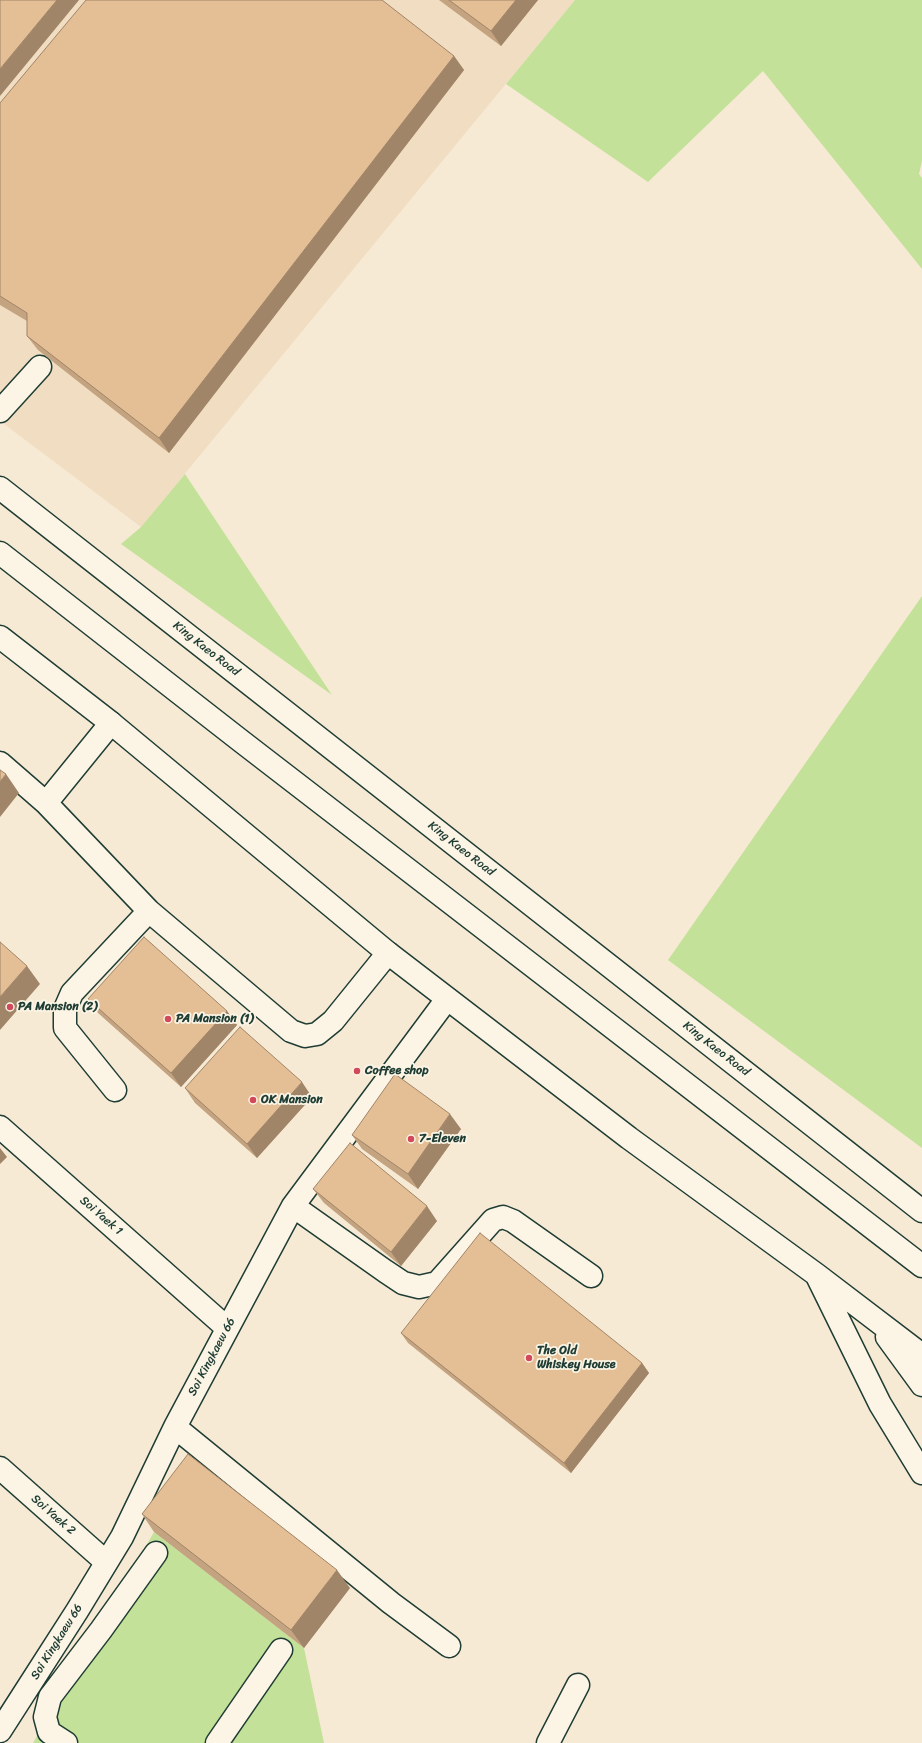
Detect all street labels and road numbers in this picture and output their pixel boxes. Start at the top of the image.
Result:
street label: King Kaeo Road [170,619,242,679]
street label: King Kaeo Road [425,819,497,879]
street label: King Kaeo Road [680,1019,752,1079]
street label: Soi Yaek 1 [77,1193,125,1239]
street label: Soi Kingkaew 66 [185,1315,239,1399]
street label: Soi Yaek 2 [28,1492,78,1538]
street label: Soi Kingkaew 66 [28,1602,86,1682]

